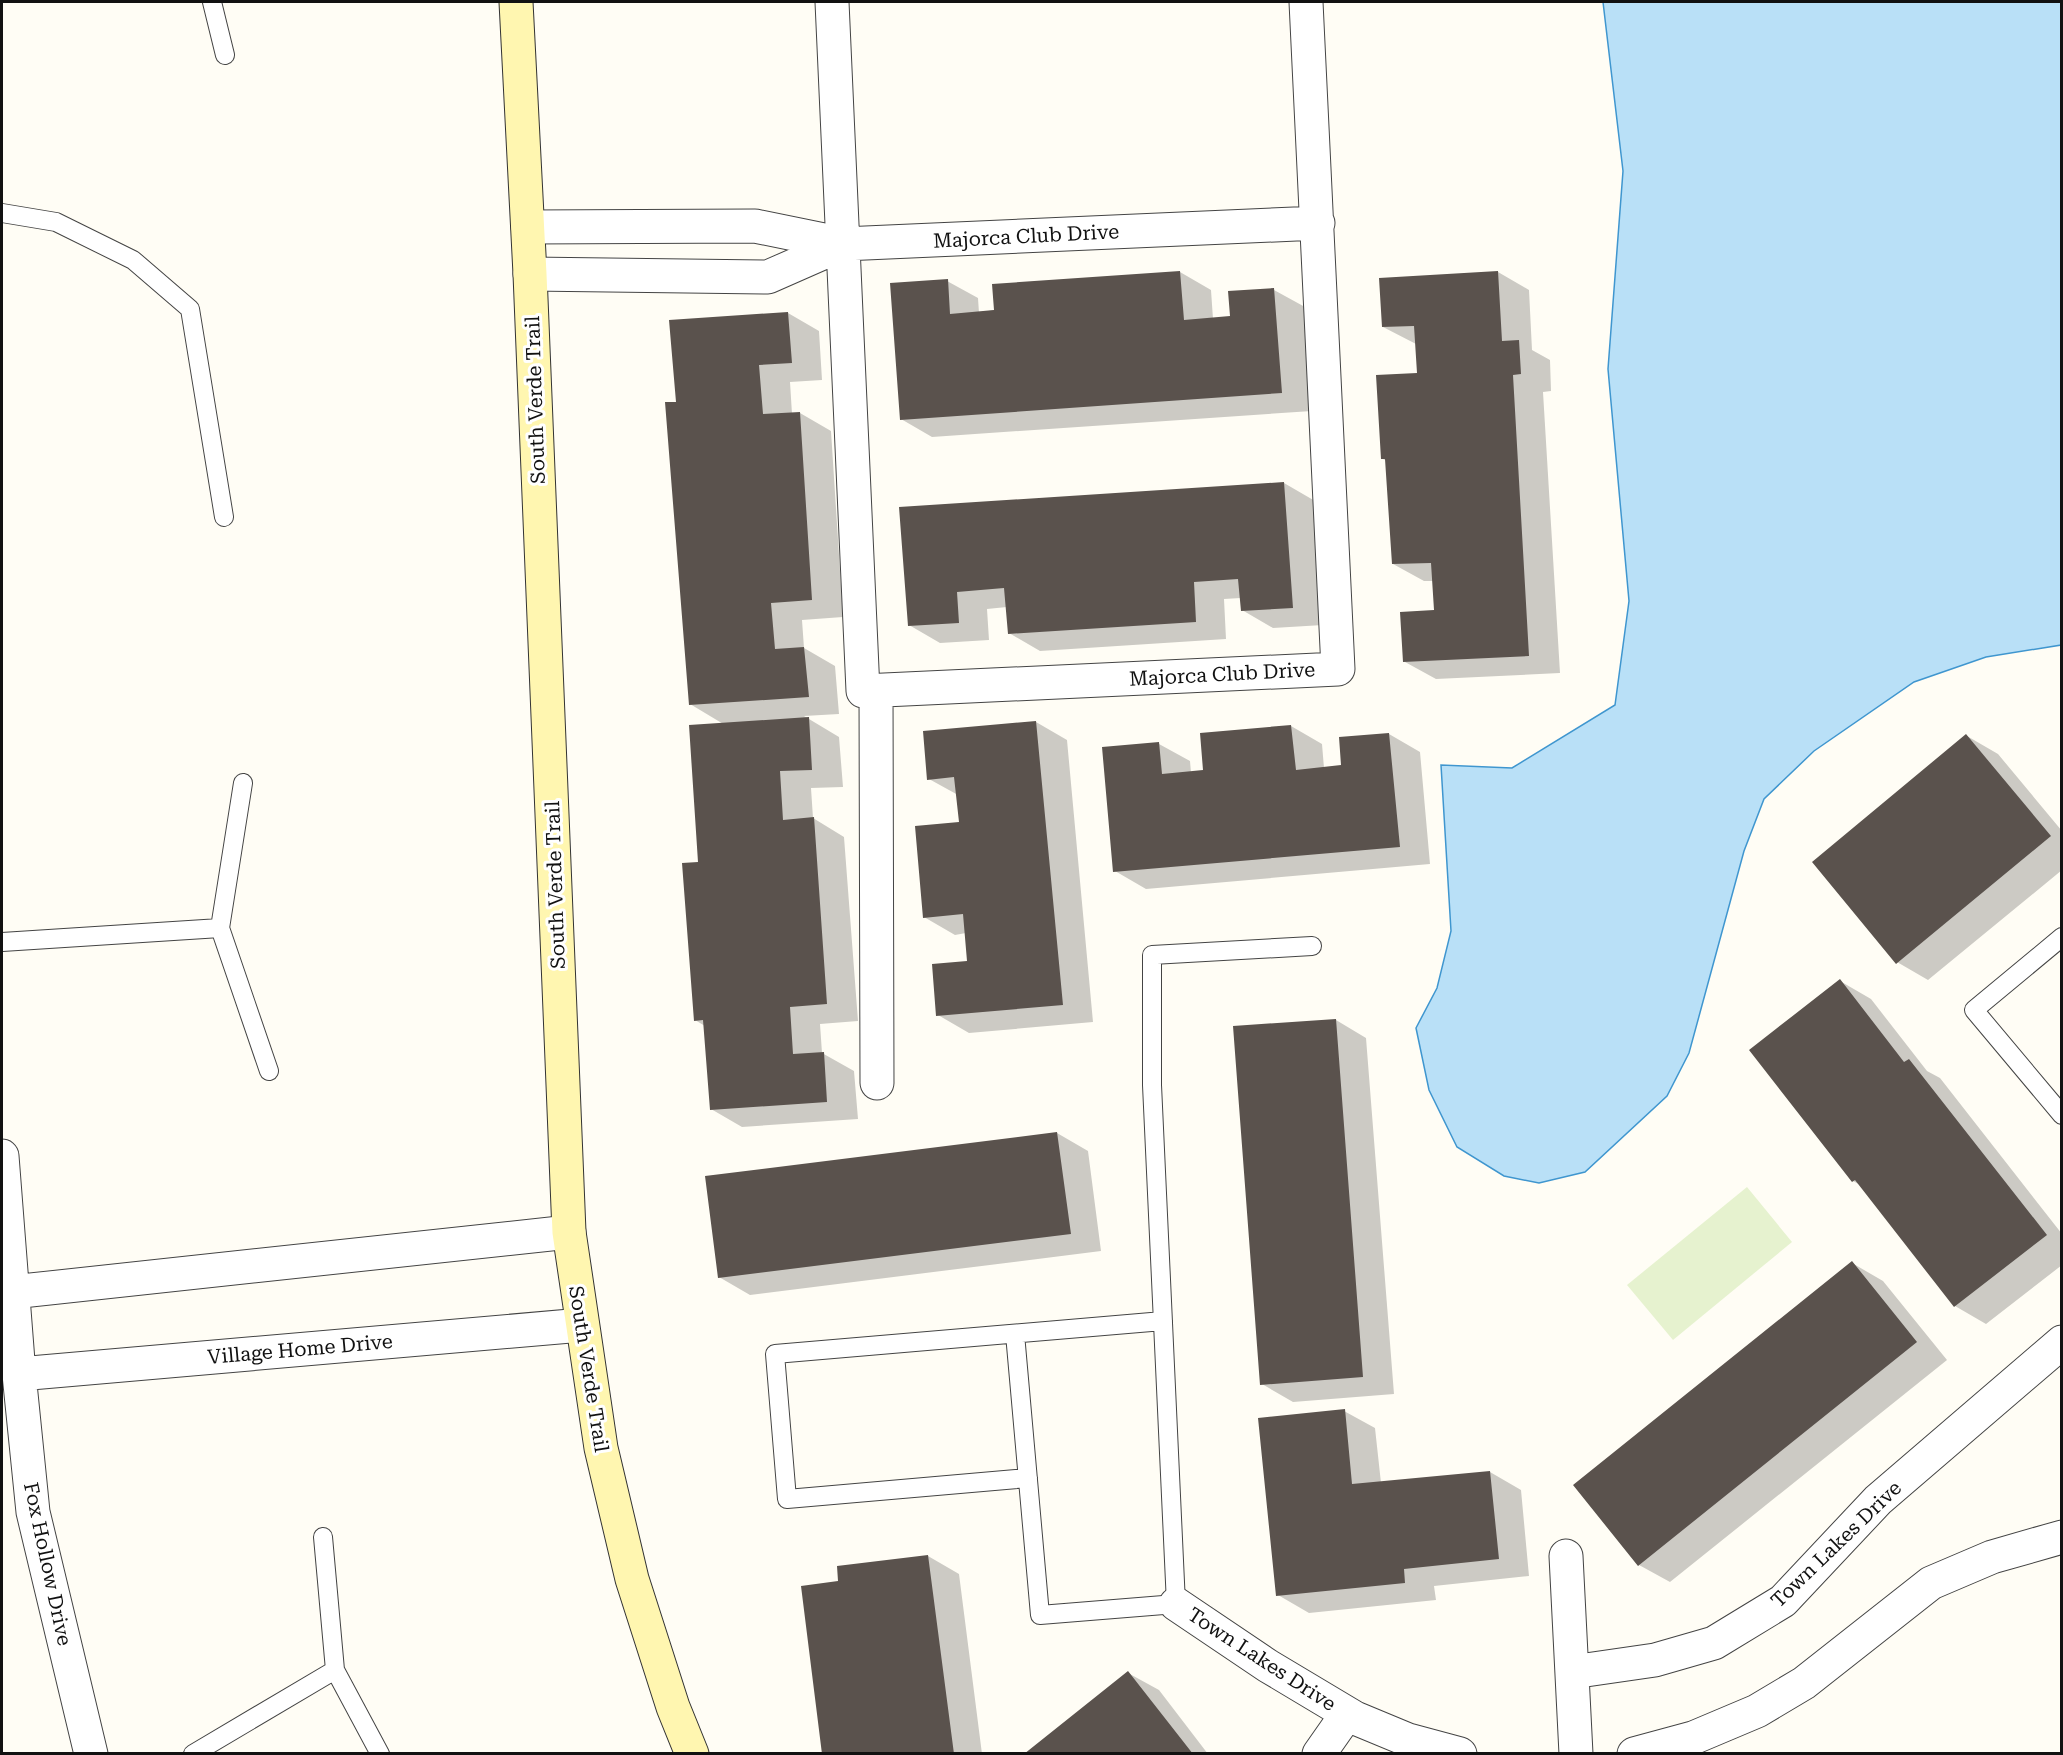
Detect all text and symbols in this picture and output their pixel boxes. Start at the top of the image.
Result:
street label: Majorca Club Drive [932,219,1120,253]
street label: South Verde Trail [520,315,550,485]
street label: Majorca Club Drive [1128,657,1316,691]
street label: South Verde Trail [540,800,570,970]
street label: South Verde Trail [564,1284,614,1454]
street label: Village Home Drive [206,1329,394,1369]
street label: Town Lakes Drive [1766,1476,1906,1612]
street label: Fox Hollow Drive [19,1480,77,1648]
street label: Town Lakes Drive [1183,1602,1341,1716]

